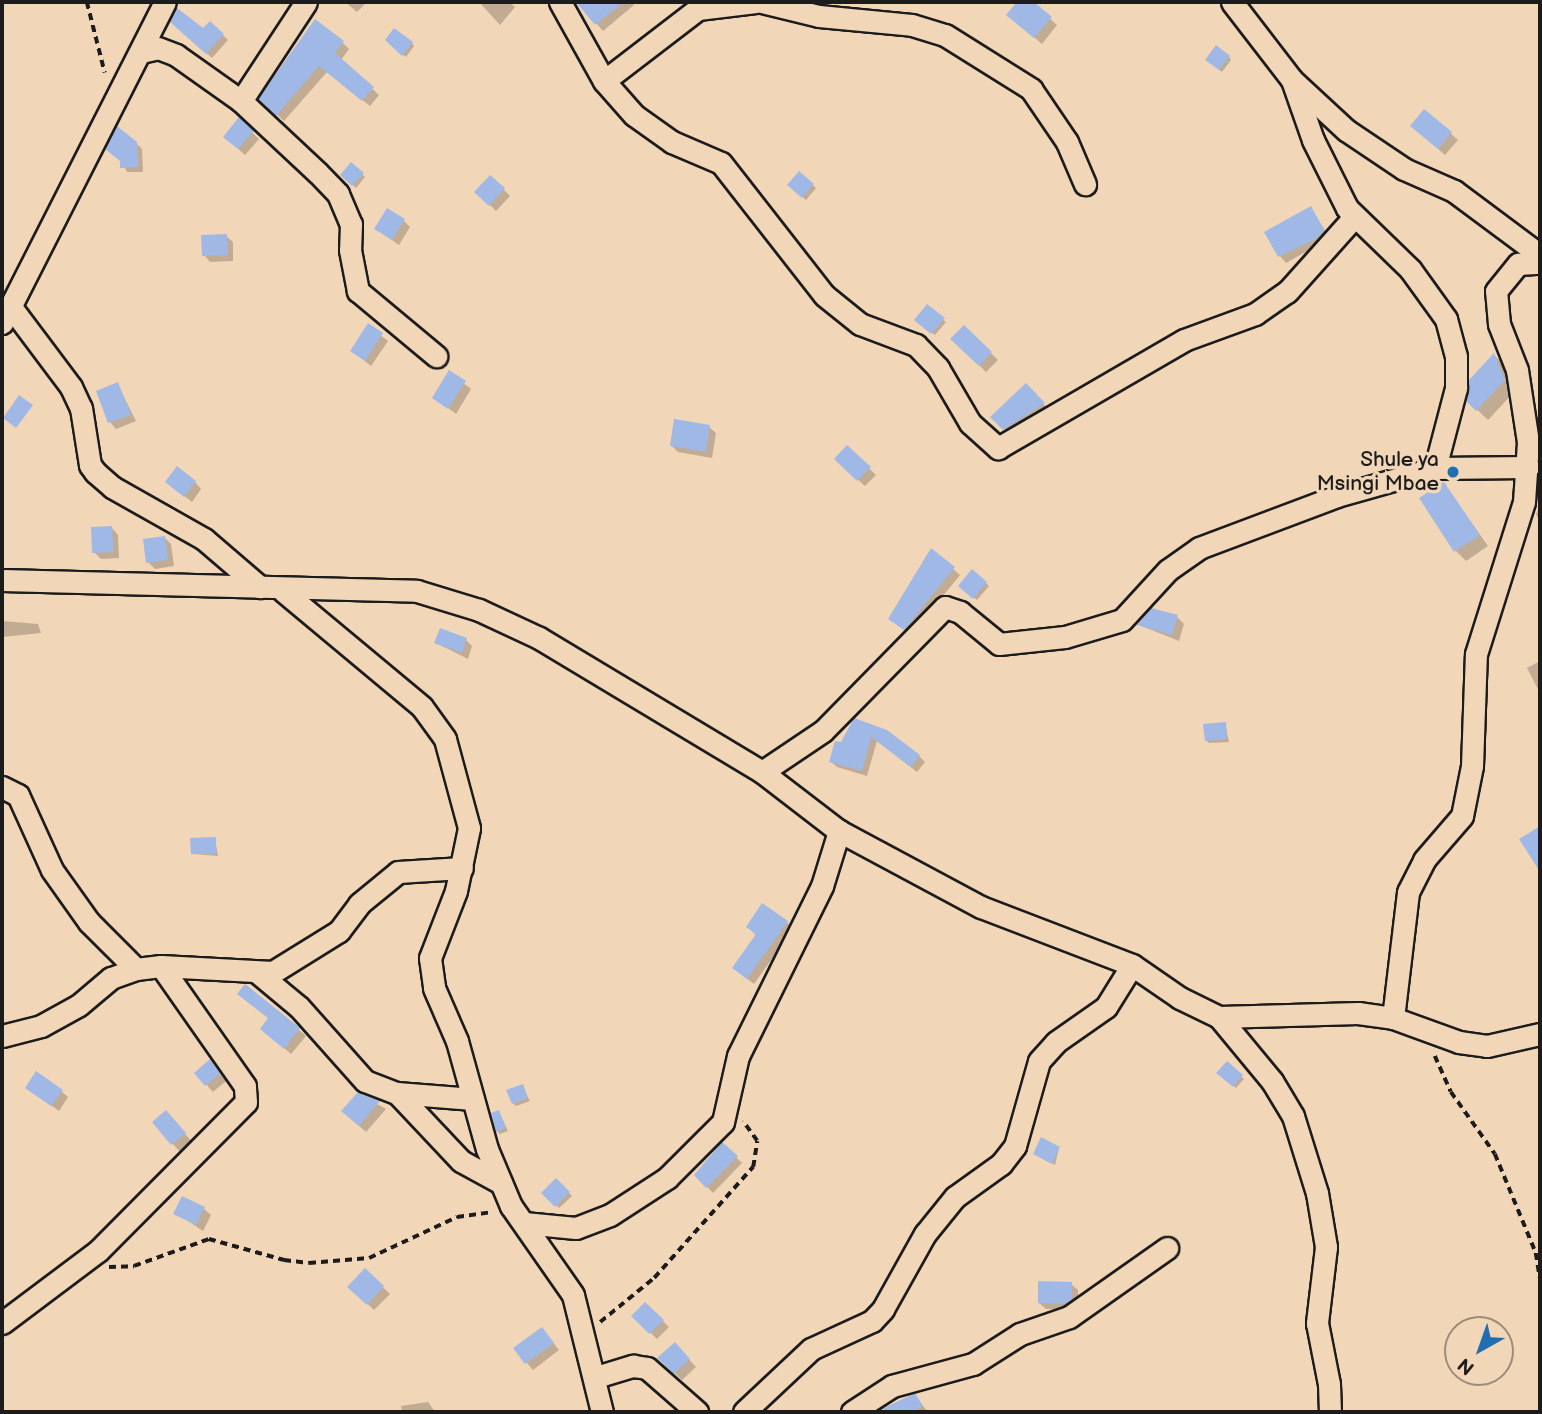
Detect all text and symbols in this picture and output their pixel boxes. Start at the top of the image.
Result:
place label: Shule ya Msingi Mbae [1317,447,1439,497]
marker: Shule ya Msingi Mbae [1445,464,1461,480]
north arrow [1444,1316,1514,1386]
text: N [1454,1353,1479,1379]

